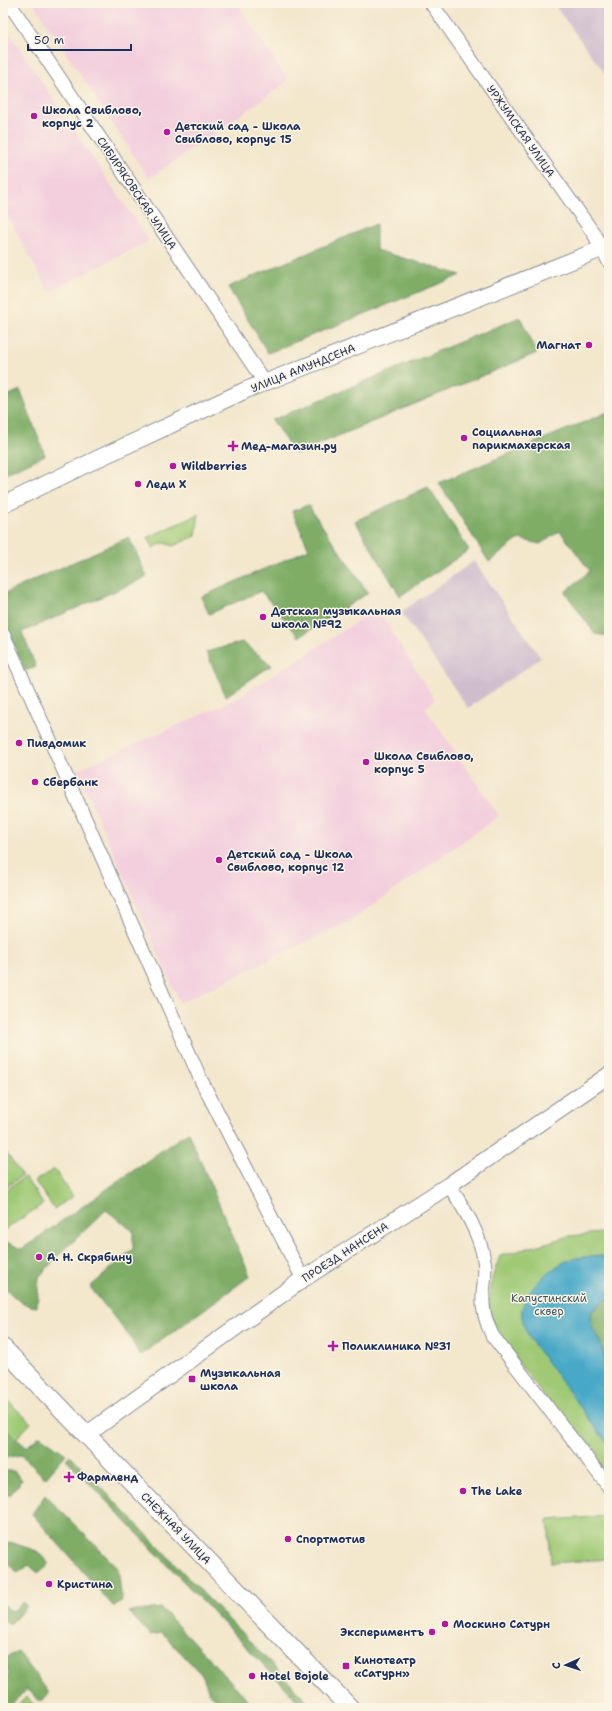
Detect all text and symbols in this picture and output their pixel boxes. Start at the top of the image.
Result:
scale bar [28,26,131,52]
text: 50 m [34,32,64,48]
street label: УРЖУМСКАЯ УЛИЦА [483,82,558,180]
place label: Школа Свиблово, корпус 2 [42,103,142,131]
marker: Школа Свиблово, корпус 2 [29,111,39,121]
place label: Детский сад - Школа Свиблово, корпус 15 [175,119,301,147]
marker: Детский сад - Школа Свиблово, корпус 15 [162,127,172,137]
street label: СИБИРЯКОВСКАЯ УЛИЦА [93,134,180,253]
place label: Магнат [536,338,581,353]
marker: Магнат [584,340,594,350]
street label: УЛИЦА АМУНДСЕНА [249,341,358,396]
place label: Социальная парикмахерская [472,425,571,453]
marker: Социальная парикмахерская [459,433,469,443]
place label: Мед-магазин.ру [241,439,337,454]
marker: Мед-магазин.ру [228,441,238,451]
place label: Wildberries [181,459,247,474]
marker: Wildberries [168,461,178,471]
place label: Леди Х [146,477,186,492]
marker: Леди Х [133,479,143,489]
place label: Детская музыкальная школа №92 [271,604,402,632]
marker: Детская музыкальная школа №92 [258,612,268,622]
place label: Пивдомик [27,736,86,751]
marker: Пивдомик [14,738,24,748]
place label: Школа Свиблово, корпус 5 [374,749,474,777]
marker: Школа Свиблово, корпус 5 [361,757,371,767]
place label: Сбербанк [43,775,98,790]
marker: Сбербанк [30,777,40,787]
place label: Детский сад - Школа Свиблово, корпус 12 [227,847,353,875]
marker: Детский сад - Школа Свиблово, корпус 12 [214,855,224,865]
street label: ПРОЕЗД НАНСЕНА [299,1219,391,1286]
place label: А. Н. Скрябину [47,1250,132,1265]
marker: А. Н. Скрябину [34,1252,44,1262]
park label: Капустинский сквер [511,1291,587,1319]
place label: Поликлиника №31 [342,1339,451,1354]
marker: Поликлиника №31 [327,1340,339,1352]
place label: Музыкальная школа [200,1366,281,1394]
marker: Музыкальная школа [187,1374,197,1384]
place label: Фармленд [77,1470,138,1485]
marker: Фармленд [64,1472,74,1482]
place label: The Lake [471,1484,523,1499]
marker: The Lake [458,1486,468,1496]
street label: СНЕЖНАЯ УЛИЦА [137,1489,214,1568]
place label: Спортмотив [296,1532,365,1547]
marker: Спортмотив [283,1534,293,1544]
place label: Кристина [57,1577,113,1592]
marker: Кристина [44,1579,54,1589]
place label: Москино Сатурн [453,1617,550,1632]
marker: Москино Сатурн [440,1619,450,1629]
place label: Экспериментъ [340,1625,424,1640]
marker: Экспериментъ [427,1627,437,1637]
north arrow [546,1645,586,1685]
place label: Кинотеатр «Сатурн» [354,1653,416,1681]
marker: Кинотеатр «Сатурн» [341,1661,351,1671]
text: С [549,1661,564,1669]
place label: Hotel Bojole [260,1669,329,1684]
marker: Hotel Bojole [247,1671,257,1681]

